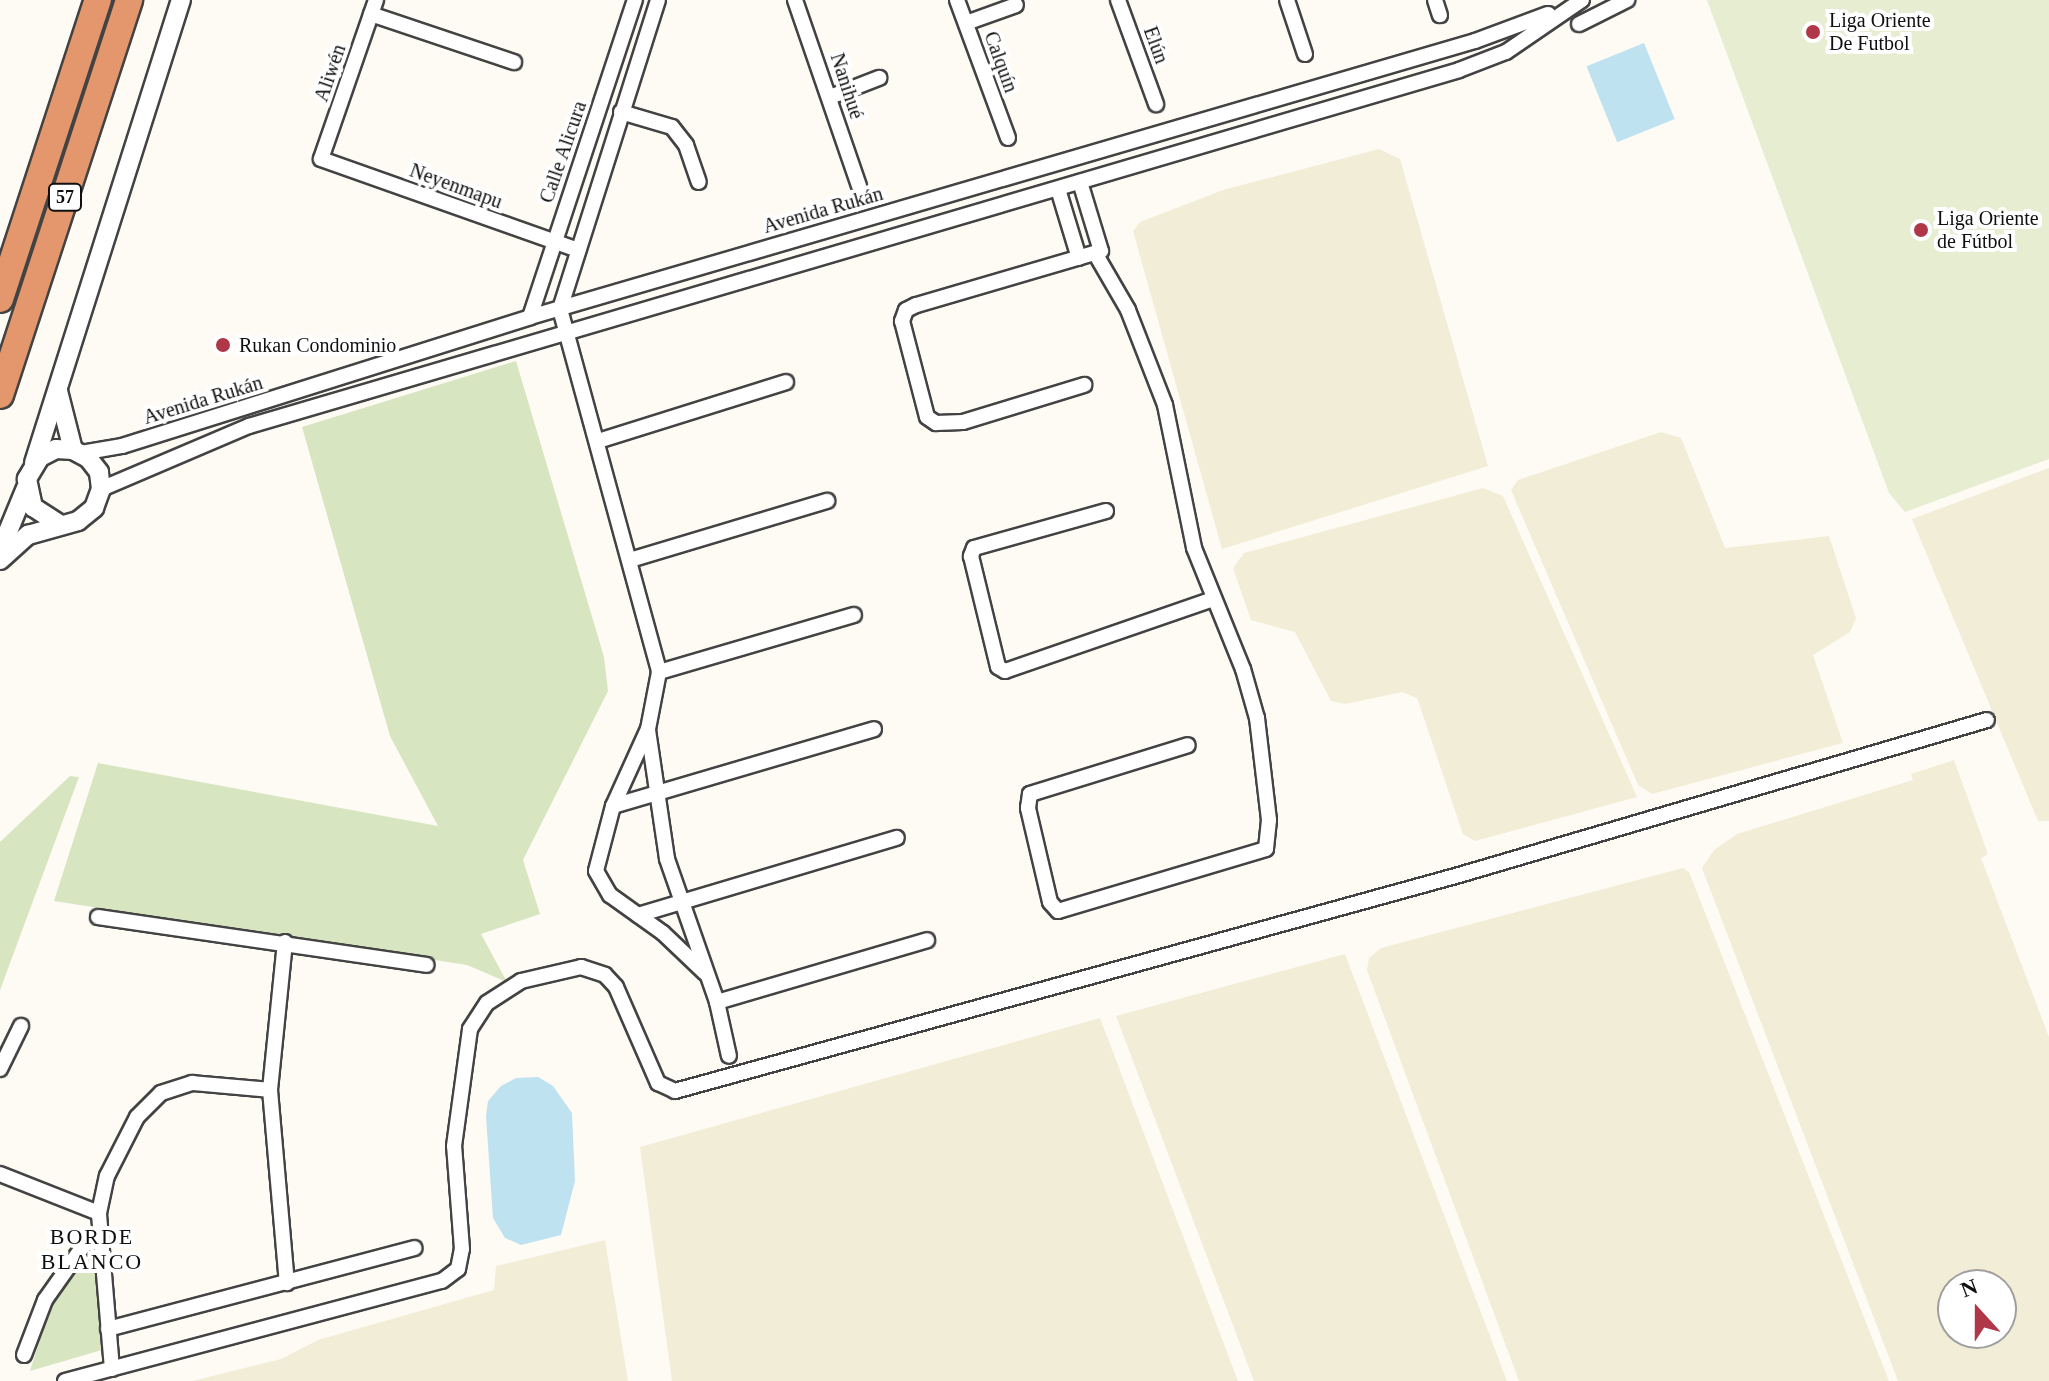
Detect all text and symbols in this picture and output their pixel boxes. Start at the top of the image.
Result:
place label: Liga Oriente De Futbol [1829,8,1931,55]
street label: Elún [1138,23,1174,67]
marker: Liga Oriente De Futbol [1804,23,1822,41]
street label: Calquín [979,28,1023,96]
street label: Aliwén [309,41,351,105]
street label: Nanihué [825,50,869,122]
street label: Calle Alicura [534,97,592,207]
street label: Neyenmapu [406,158,506,214]
street label: Avenida Rukán [760,181,886,239]
road number: 57 [47,183,83,211]
place label: Liga Oriente de Fútbol [1937,206,2039,253]
marker: Liga Oriente de Fútbol [1912,221,1930,239]
place label: Rukan Condominio [239,333,396,357]
marker: Rukan Condominio [214,336,232,354]
street label: Avenida Rukán [140,370,266,430]
district label: BORDE BLANCO [41,1223,143,1274]
north arrow [1937,1269,2017,1349]
text: N [1957,1273,1981,1303]

